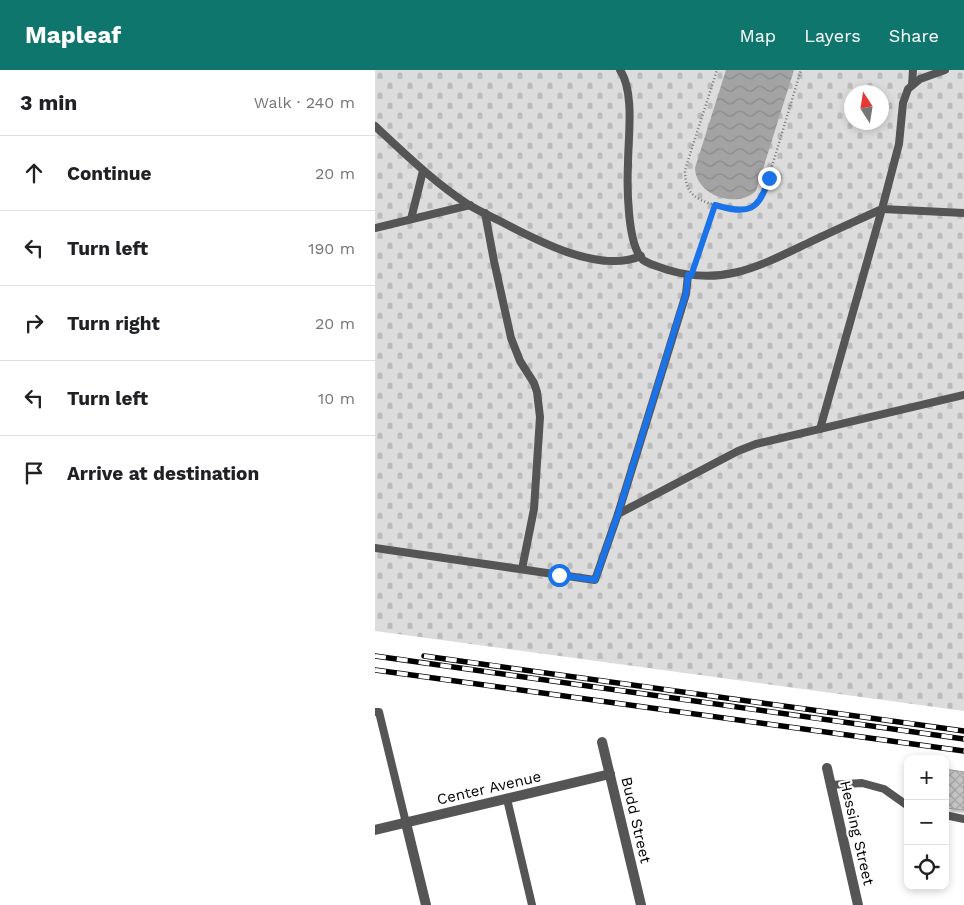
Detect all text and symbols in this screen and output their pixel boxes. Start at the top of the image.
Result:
text: Mapleaf [25,21,121,49]
text: Map [739,25,776,46]
text: Layers [804,25,861,46]
text: Share [889,25,939,46]
north arrow [844,85,889,130]
text: 3 min [20,90,77,115]
text: Walk · 240 m [254,93,355,112]
icon: ahead [20,159,48,187]
text: Continue [67,162,151,185]
text: 20 m [315,164,355,183]
route end [758,167,781,190]
icon: left [20,234,48,262]
text: Turn left [67,237,148,260]
text: 190 m [308,239,355,258]
icon: right [20,309,48,337]
text: Turn right [67,312,160,335]
text: 20 m [315,314,355,333]
icon: left [20,384,48,412]
text: Turn left [67,387,148,410]
text: 10 m [318,389,355,408]
icon: arrive [20,459,48,487]
text: Arrive at destination [67,462,259,485]
route start [548,564,571,587]
map controls [904,755,949,890]
button: + [904,755,949,800]
street label: Center Avenue [435,767,543,809]
street label: Budd Street [617,775,655,866]
street label: Hessing Street [836,779,878,888]
button: − [904,800,949,845]
button: locate [904,845,949,890]

